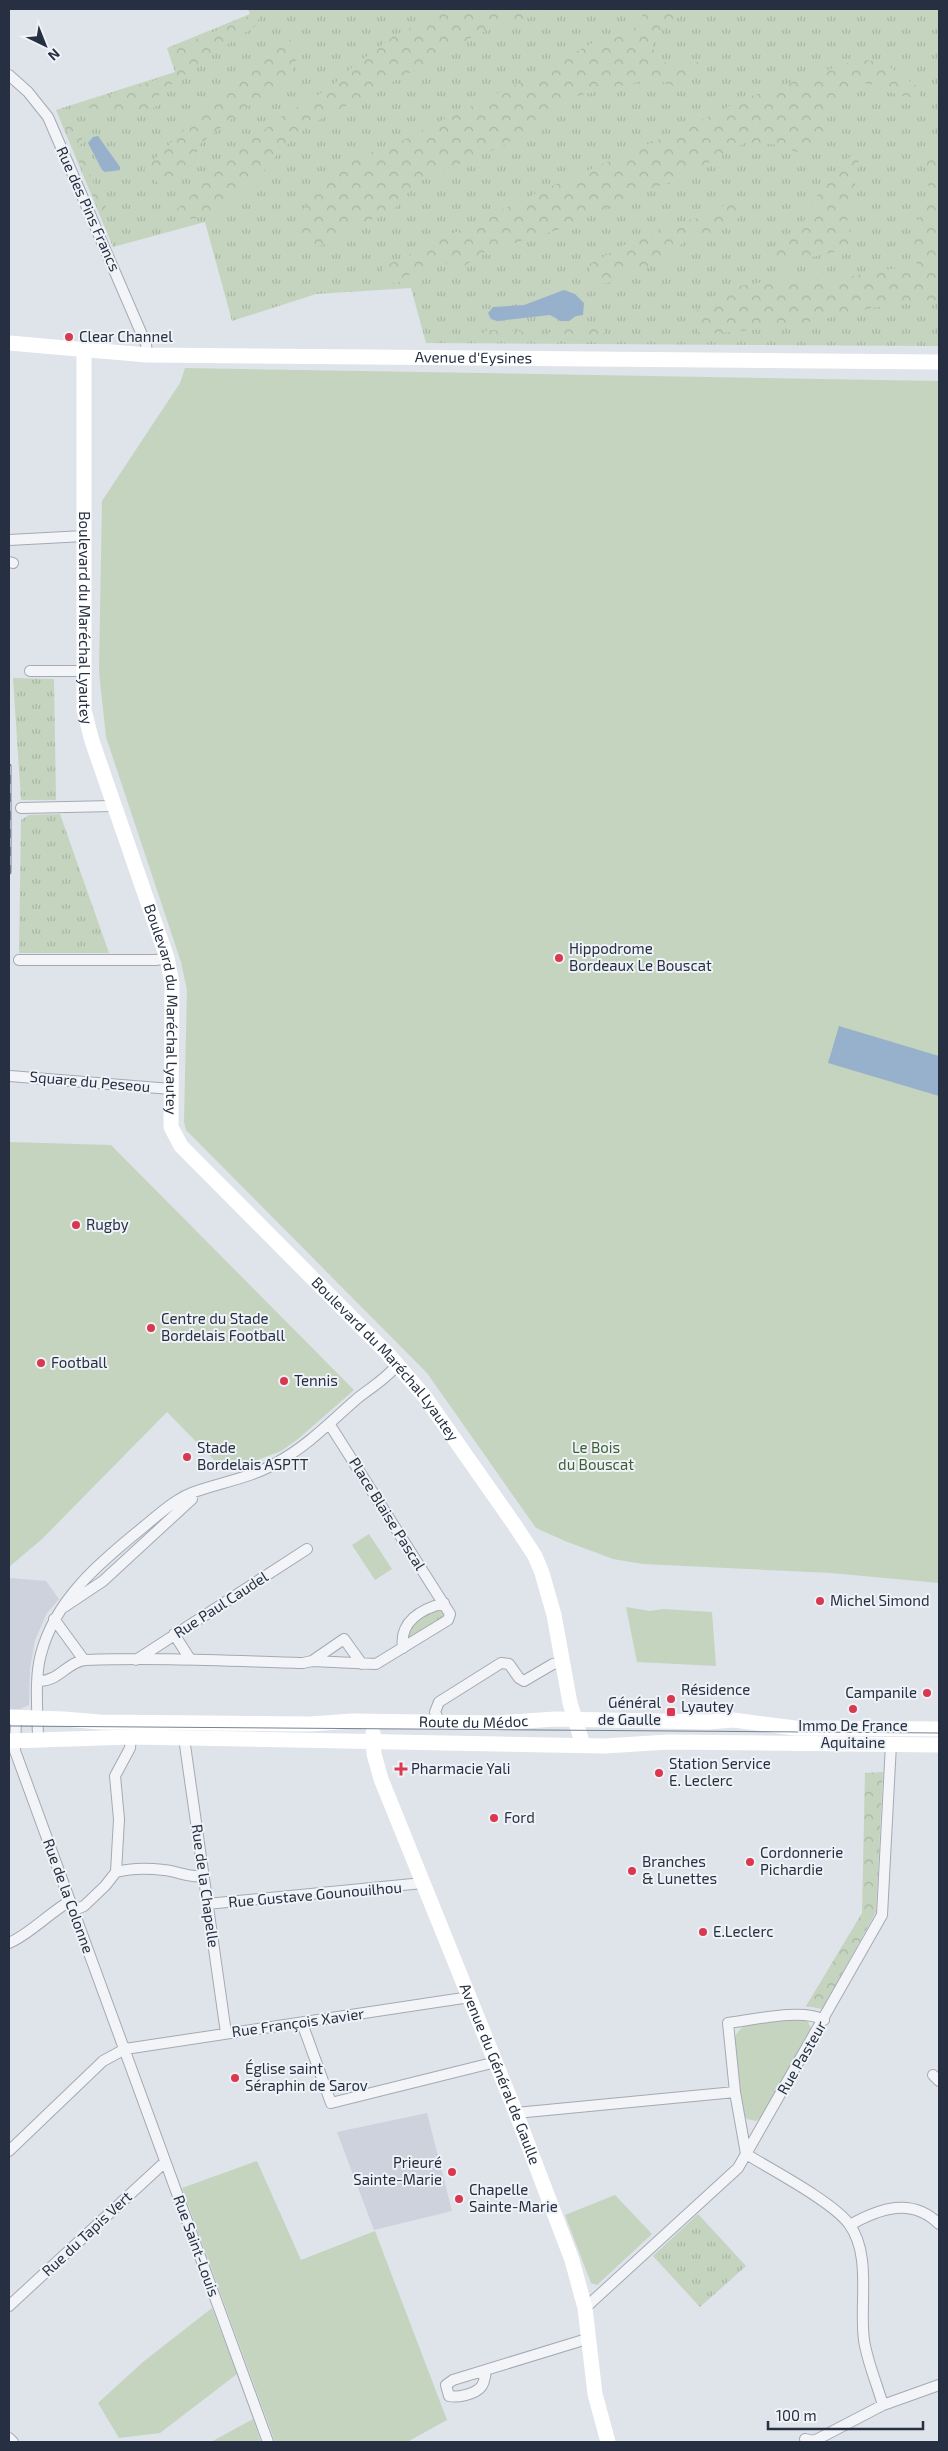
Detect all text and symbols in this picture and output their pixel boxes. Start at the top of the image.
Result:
north arrow [20,20,70,70]
text: N [45,45,64,65]
street label: Rue des Pins Francs [53,143,125,274]
place label: Clear Channel [79,327,173,345]
marker: Clear Channel [63,331,75,343]
street label: Avenue d'Eysines [415,347,532,366]
street label: Boulevard du Maréchal Lyautey [76,511,97,726]
street label: Boulevard du Maréchal Lyautey [141,901,182,1115]
place label: Hippodrome Bordeaux Le Bouscat [569,939,712,974]
marker: Hippodrome Bordeaux Le Bouscat [553,952,565,964]
street label: Square du Peseou [29,1067,151,1095]
place label: Rugby [86,1215,129,1233]
marker: Rugby [70,1219,82,1231]
street label: Boulevard du Maréchal Lyautey [308,1273,463,1444]
place label: Centre du Stade Bordelais Football [161,1309,286,1344]
marker: Centre du Stade Bordelais Football [145,1322,157,1334]
place label: Football [51,1353,108,1371]
marker: Football [35,1357,47,1369]
place label: Tennis [294,1371,338,1389]
marker: Tennis [278,1375,290,1387]
place label: Stade Bordelais ASPTT [197,1438,309,1473]
park label: Le Bois du Bouscat [558,1438,634,1473]
marker: Stade Bordelais ASPTT [181,1451,193,1463]
street label: Place Blaise Pascal [346,1454,430,1574]
street label: Rue Paul Caudel [170,1567,271,1641]
place label: Michel Simond [830,1591,930,1609]
marker: Michel Simond [814,1595,826,1607]
place label: Résidence Lyautey [681,1680,750,1715]
place label: Campanile [845,1683,917,1701]
marker: Campanile [921,1687,933,1699]
place label: Général de Gaulle [598,1693,662,1728]
marker: Résidence Lyautey [665,1693,677,1705]
marker: Immo De France Aquitaine [847,1703,859,1715]
marker: Général de Gaulle [665,1706,677,1718]
street label: Route du Médoc [419,1711,529,1731]
place label: Immo De France Aquitaine [798,1716,908,1751]
place label: Station Service E. Leclerc [669,1754,771,1789]
place label: Pharmacie Yali [411,1759,510,1777]
marker: Pharmacie Yali [395,1763,407,1775]
marker: Station Service E. Leclerc [653,1767,665,1779]
place label: Ford [504,1808,535,1826]
marker: Ford [488,1812,500,1824]
street label: Rue de la Chapelle [188,1823,224,1949]
street label: Rue de la Colonne [40,1836,98,1955]
place label: Cordonnerie Pichardie [760,1843,843,1878]
place label: Branches & Lunettes [642,1852,717,1887]
marker: Cordonnerie Pichardie [744,1856,756,1868]
marker: Branches & Lunettes [626,1865,638,1877]
street label: Rue Gustave Gounouilhou [227,1877,402,1911]
place label: E.Leclerc [713,1922,774,1940]
marker: E.Leclerc [697,1926,709,1938]
street label: Avenue du Général de Gaulle [457,1980,545,2167]
street label: Rue François Xavier [230,2004,365,2041]
street label: Rue Pasteur [773,2017,829,2098]
place label: Église saint Séraphin de Sarov [245,2059,368,2094]
marker: Église saint Séraphin de Sarov [229,2072,241,2084]
place label: Prieuré Sainte-Marie [353,2153,442,2188]
marker: Prieuré Sainte-Marie [446,2166,458,2178]
place label: Chapelle Sainte-Marie [469,2180,558,2215]
street label: Rue du Tapis Vert [38,2187,135,2280]
street label: Rue Saint-Louis [170,2192,224,2299]
marker: Chapelle Sainte-Marie [453,2193,465,2205]
scale bar [768,2398,923,2430]
text: 100 m [776,2406,817,2424]

